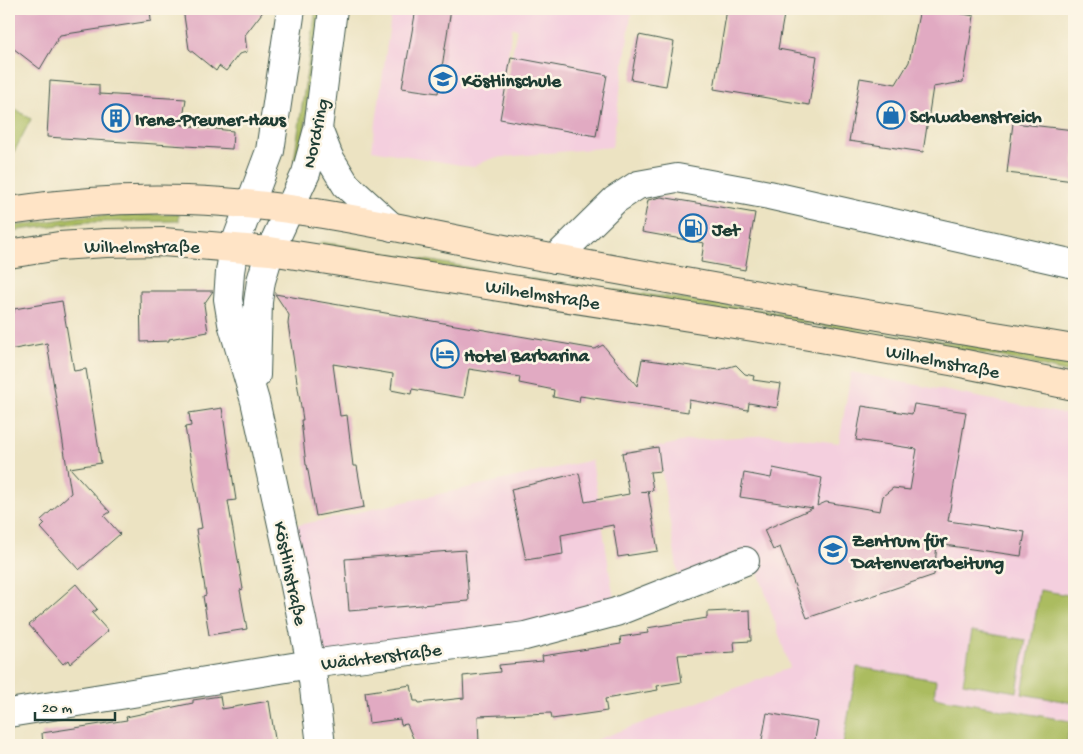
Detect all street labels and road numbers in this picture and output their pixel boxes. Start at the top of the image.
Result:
street label: Nordring [299,97,336,171]
street label: Wilhelmstraße [84,237,200,260]
street label: Wilhelmstraße [484,276,601,317]
street label: Wilhelmstraße [883,341,1001,386]
street label: Köstlinstraße [266,520,311,628]
street label: Wächterstraße [320,640,443,677]

